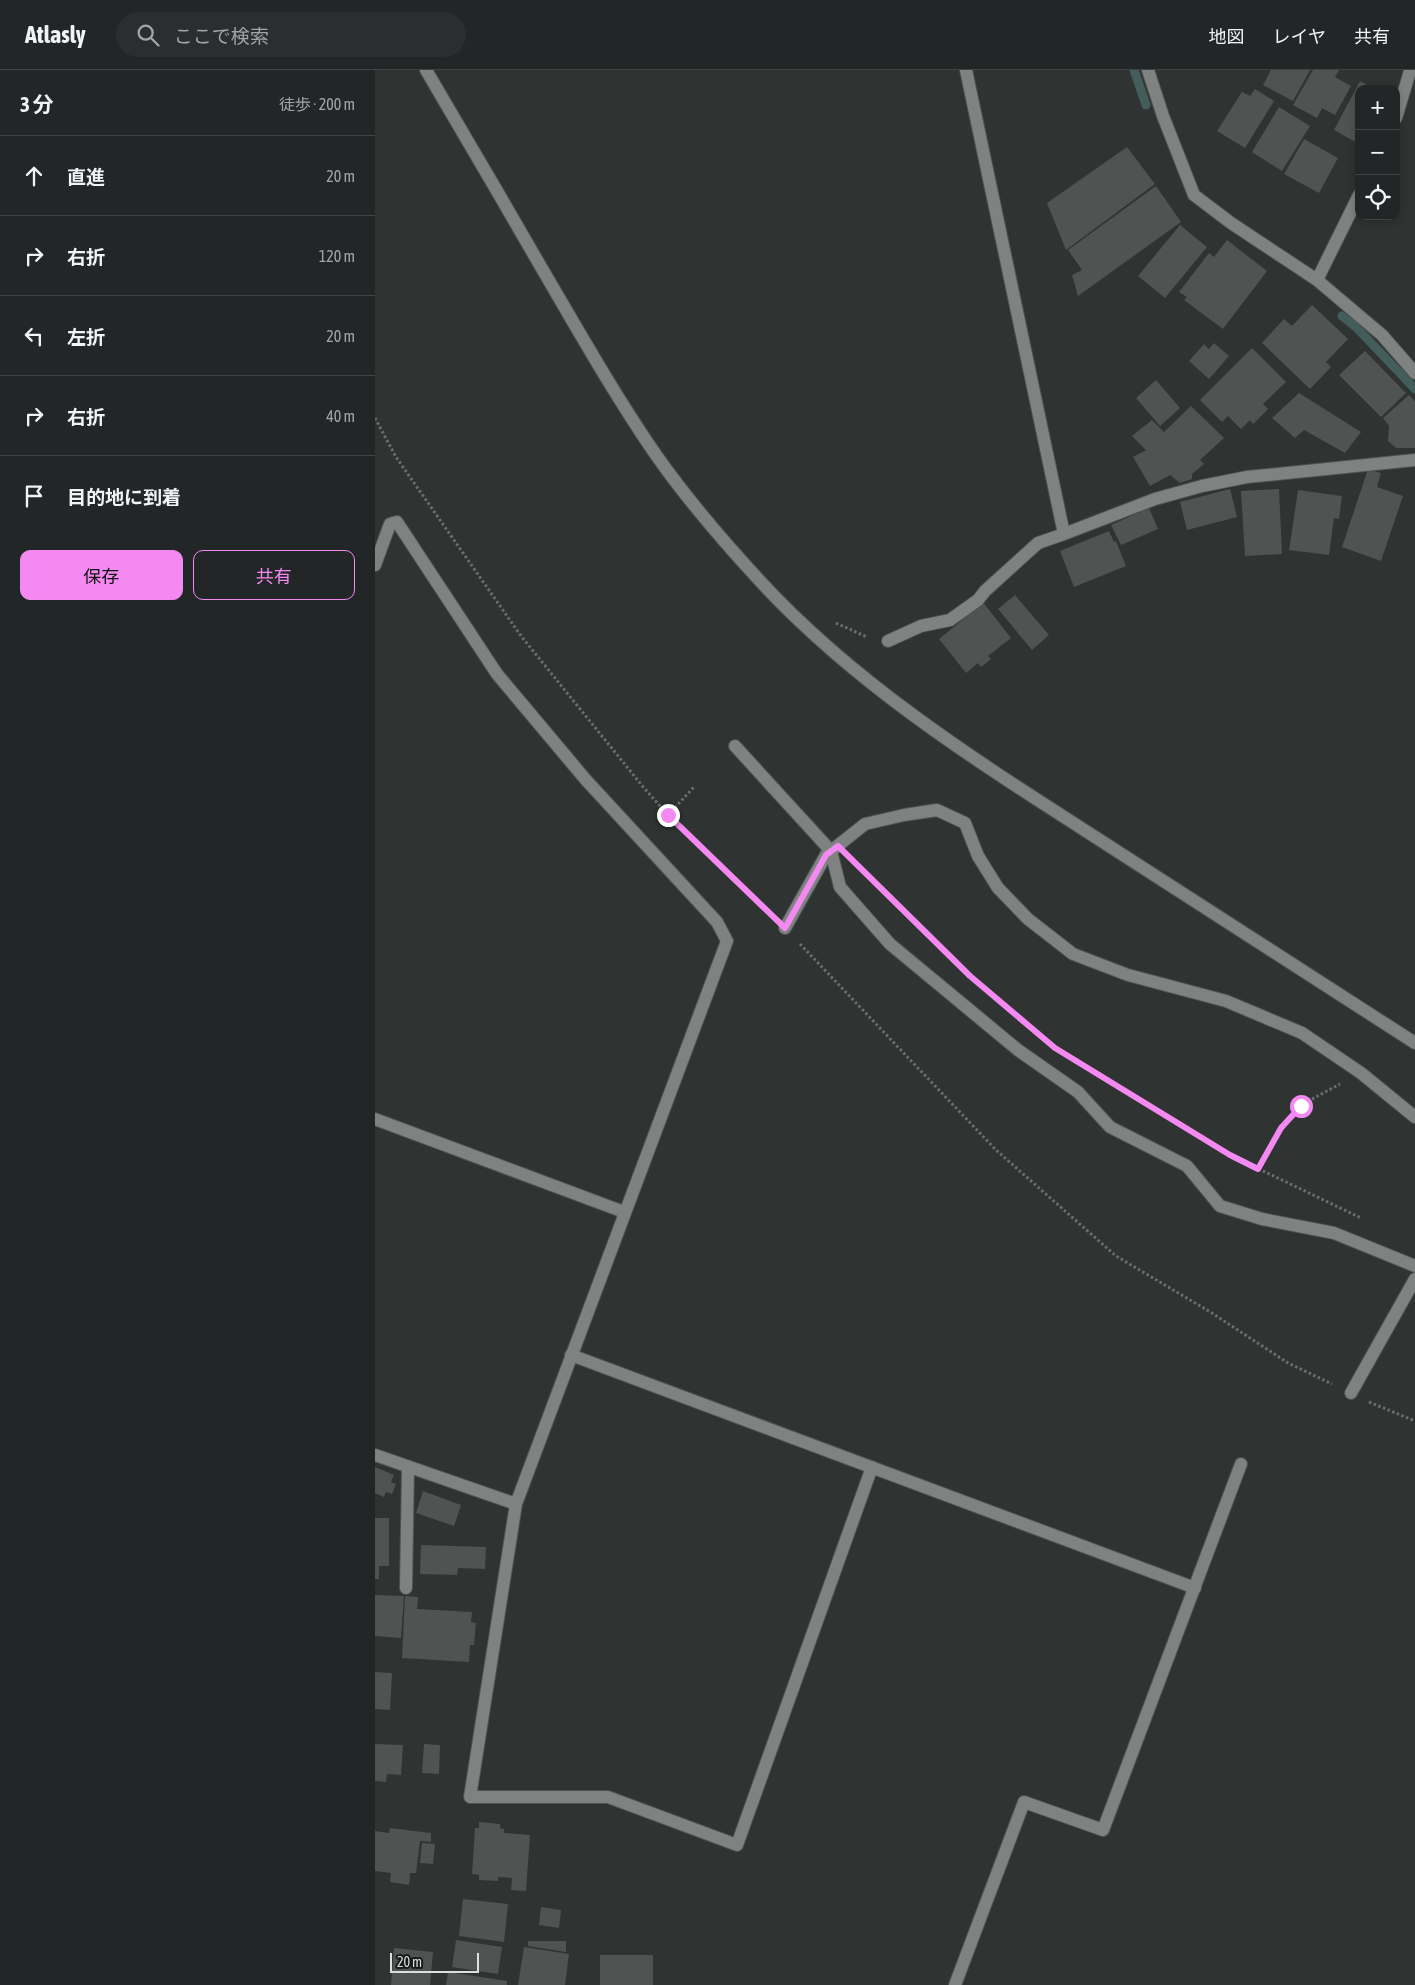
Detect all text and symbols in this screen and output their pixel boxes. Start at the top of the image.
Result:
search box [116,12,466,57]
text: Atlasly [25,21,86,48]
icon: search [134,21,162,49]
text: ここで検索 [174,25,269,47]
text: 地図 [1209,26,1245,47]
text: レイヤ [1273,26,1326,47]
text: 共有 [1354,26,1390,47]
map controls [1355,85,1400,220]
button: + [1355,85,1400,130]
text: 3 分 [20,92,54,116]
text: 徒歩 · 200 m [279,95,355,113]
button: − [1355,130,1400,175]
icon: ahead [20,162,48,190]
text: 直進 [67,166,105,188]
text: 20 m [326,167,355,185]
button: locate [1355,175,1400,220]
icon: right [20,242,48,270]
text: 右折 [67,246,105,268]
text: 120 m [319,247,355,265]
icon: left [20,322,48,350]
text: 左折 [67,326,105,348]
text: 20 m [326,327,355,345]
icon: right [20,402,48,430]
text: 右折 [67,406,105,428]
text: 40 m [326,407,355,425]
icon: arrive [20,482,48,510]
text: 目的地に到着 [67,486,181,508]
button: 保存 [20,550,183,600]
button: 共有 [193,550,355,600]
route end [657,804,680,827]
route start [1290,1095,1313,1118]
scale bar [390,1950,479,1973]
text: 20 m [397,1954,422,1970]

